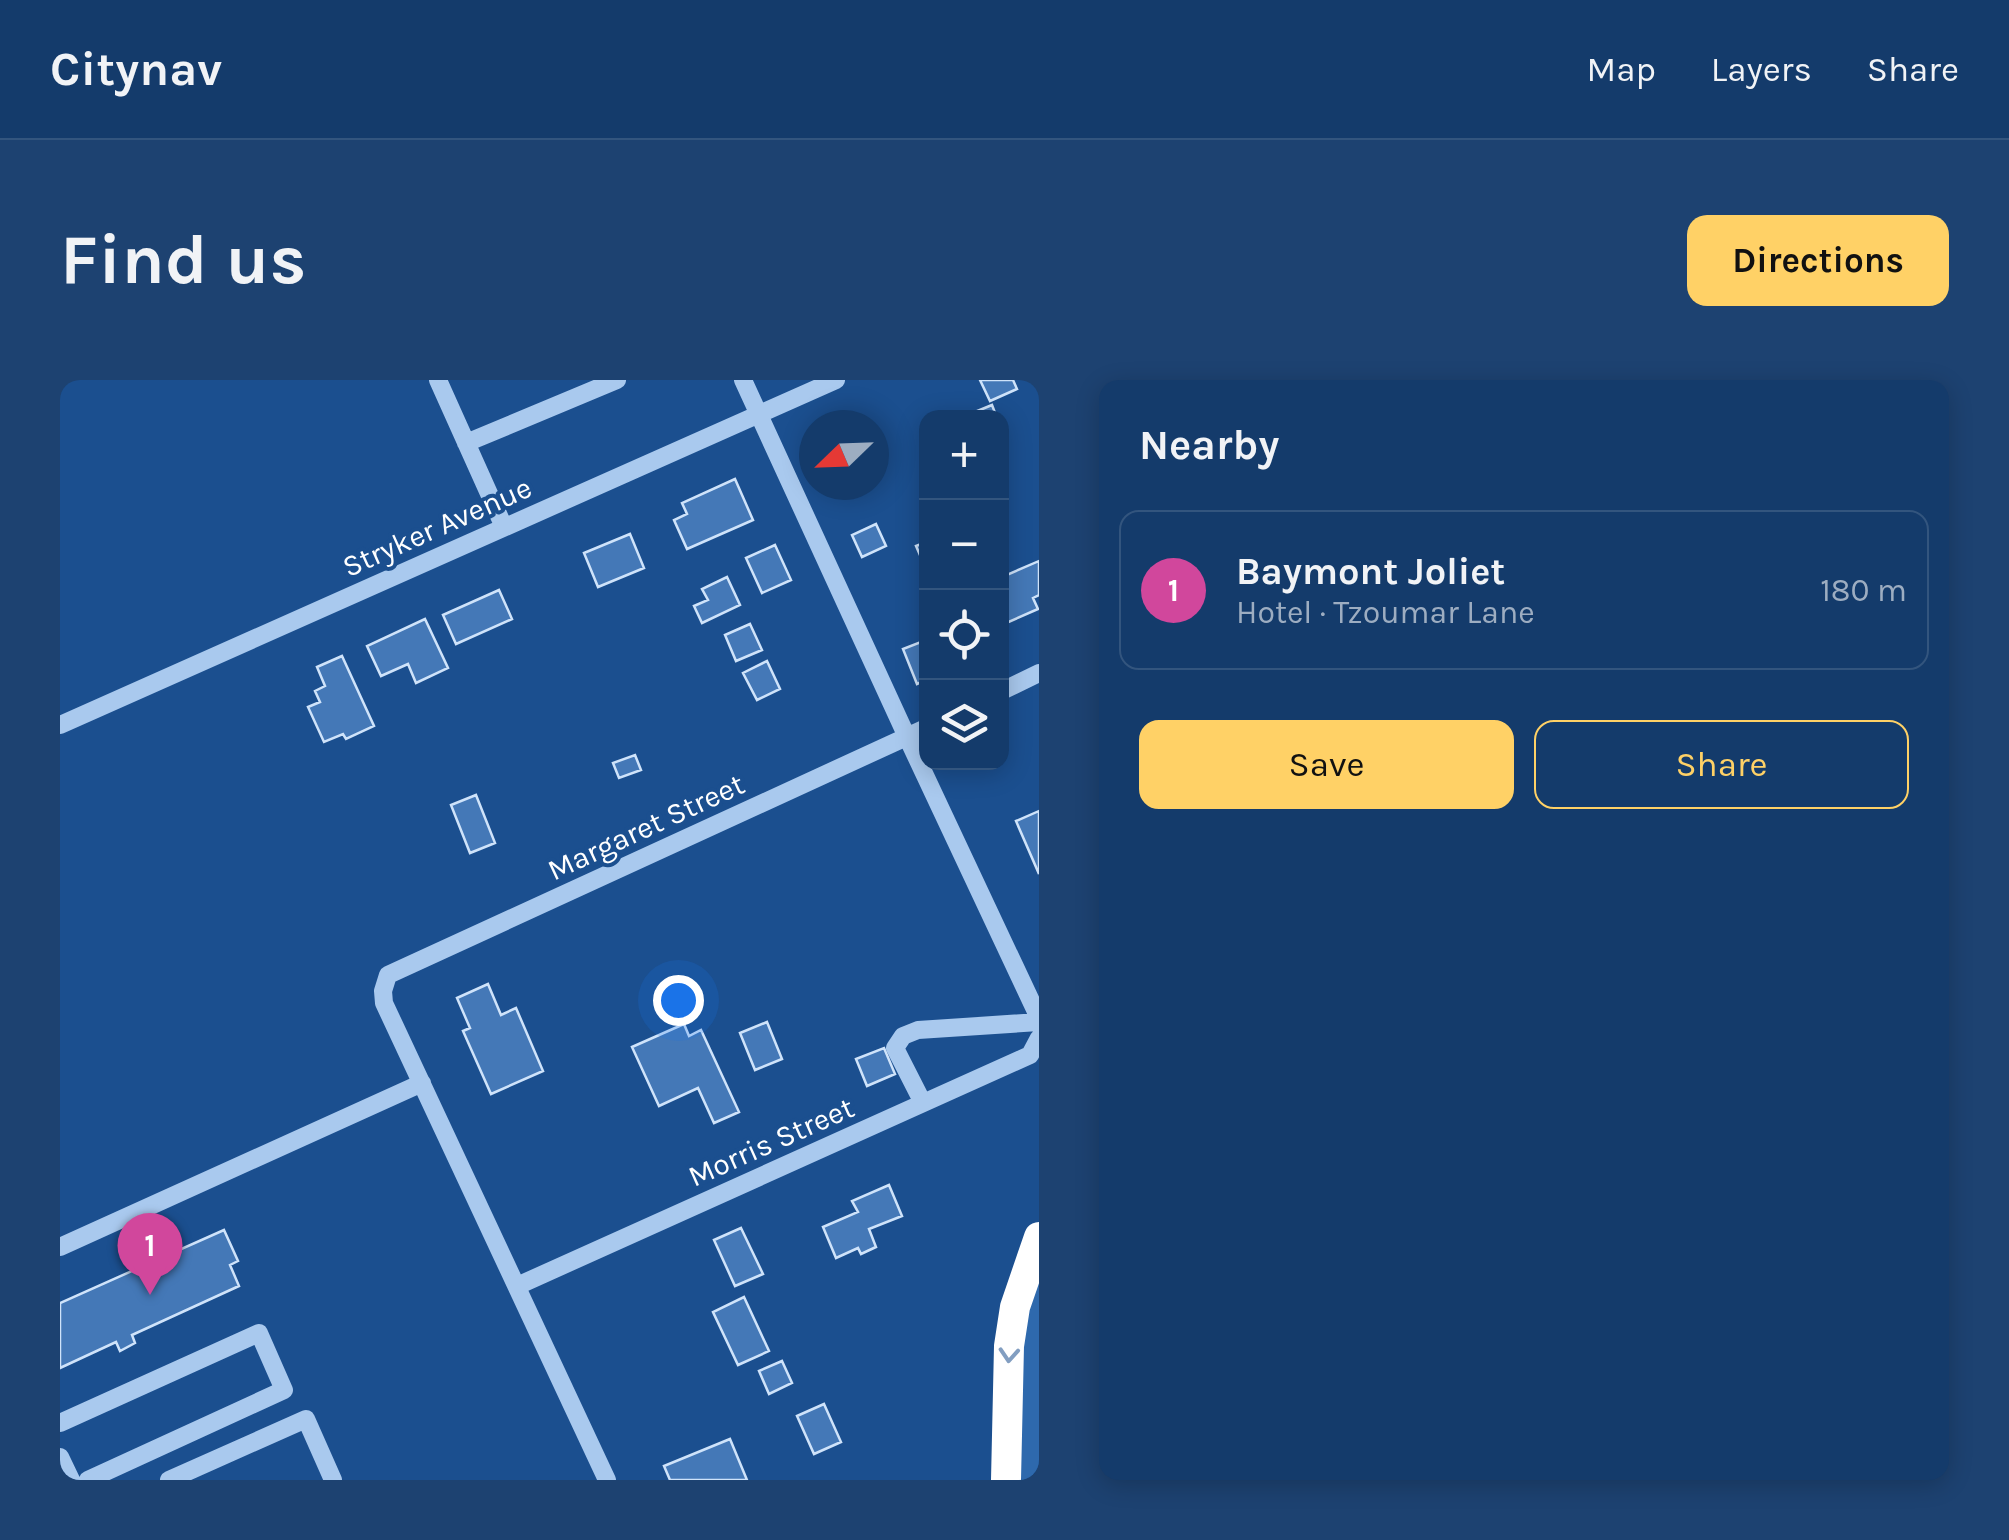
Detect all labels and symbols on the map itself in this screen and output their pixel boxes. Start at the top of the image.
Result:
north arrow [799,410,889,500]
street label: Stryker Avenue [337,469,537,585]
street label: Margaret Street [542,766,750,888]
your location [653,975,704,1026]
street label: Morris Street [683,1089,859,1195]
pin: 1 [118,1212,182,1295]
one-way arrow [999,1347,1020,1363]

